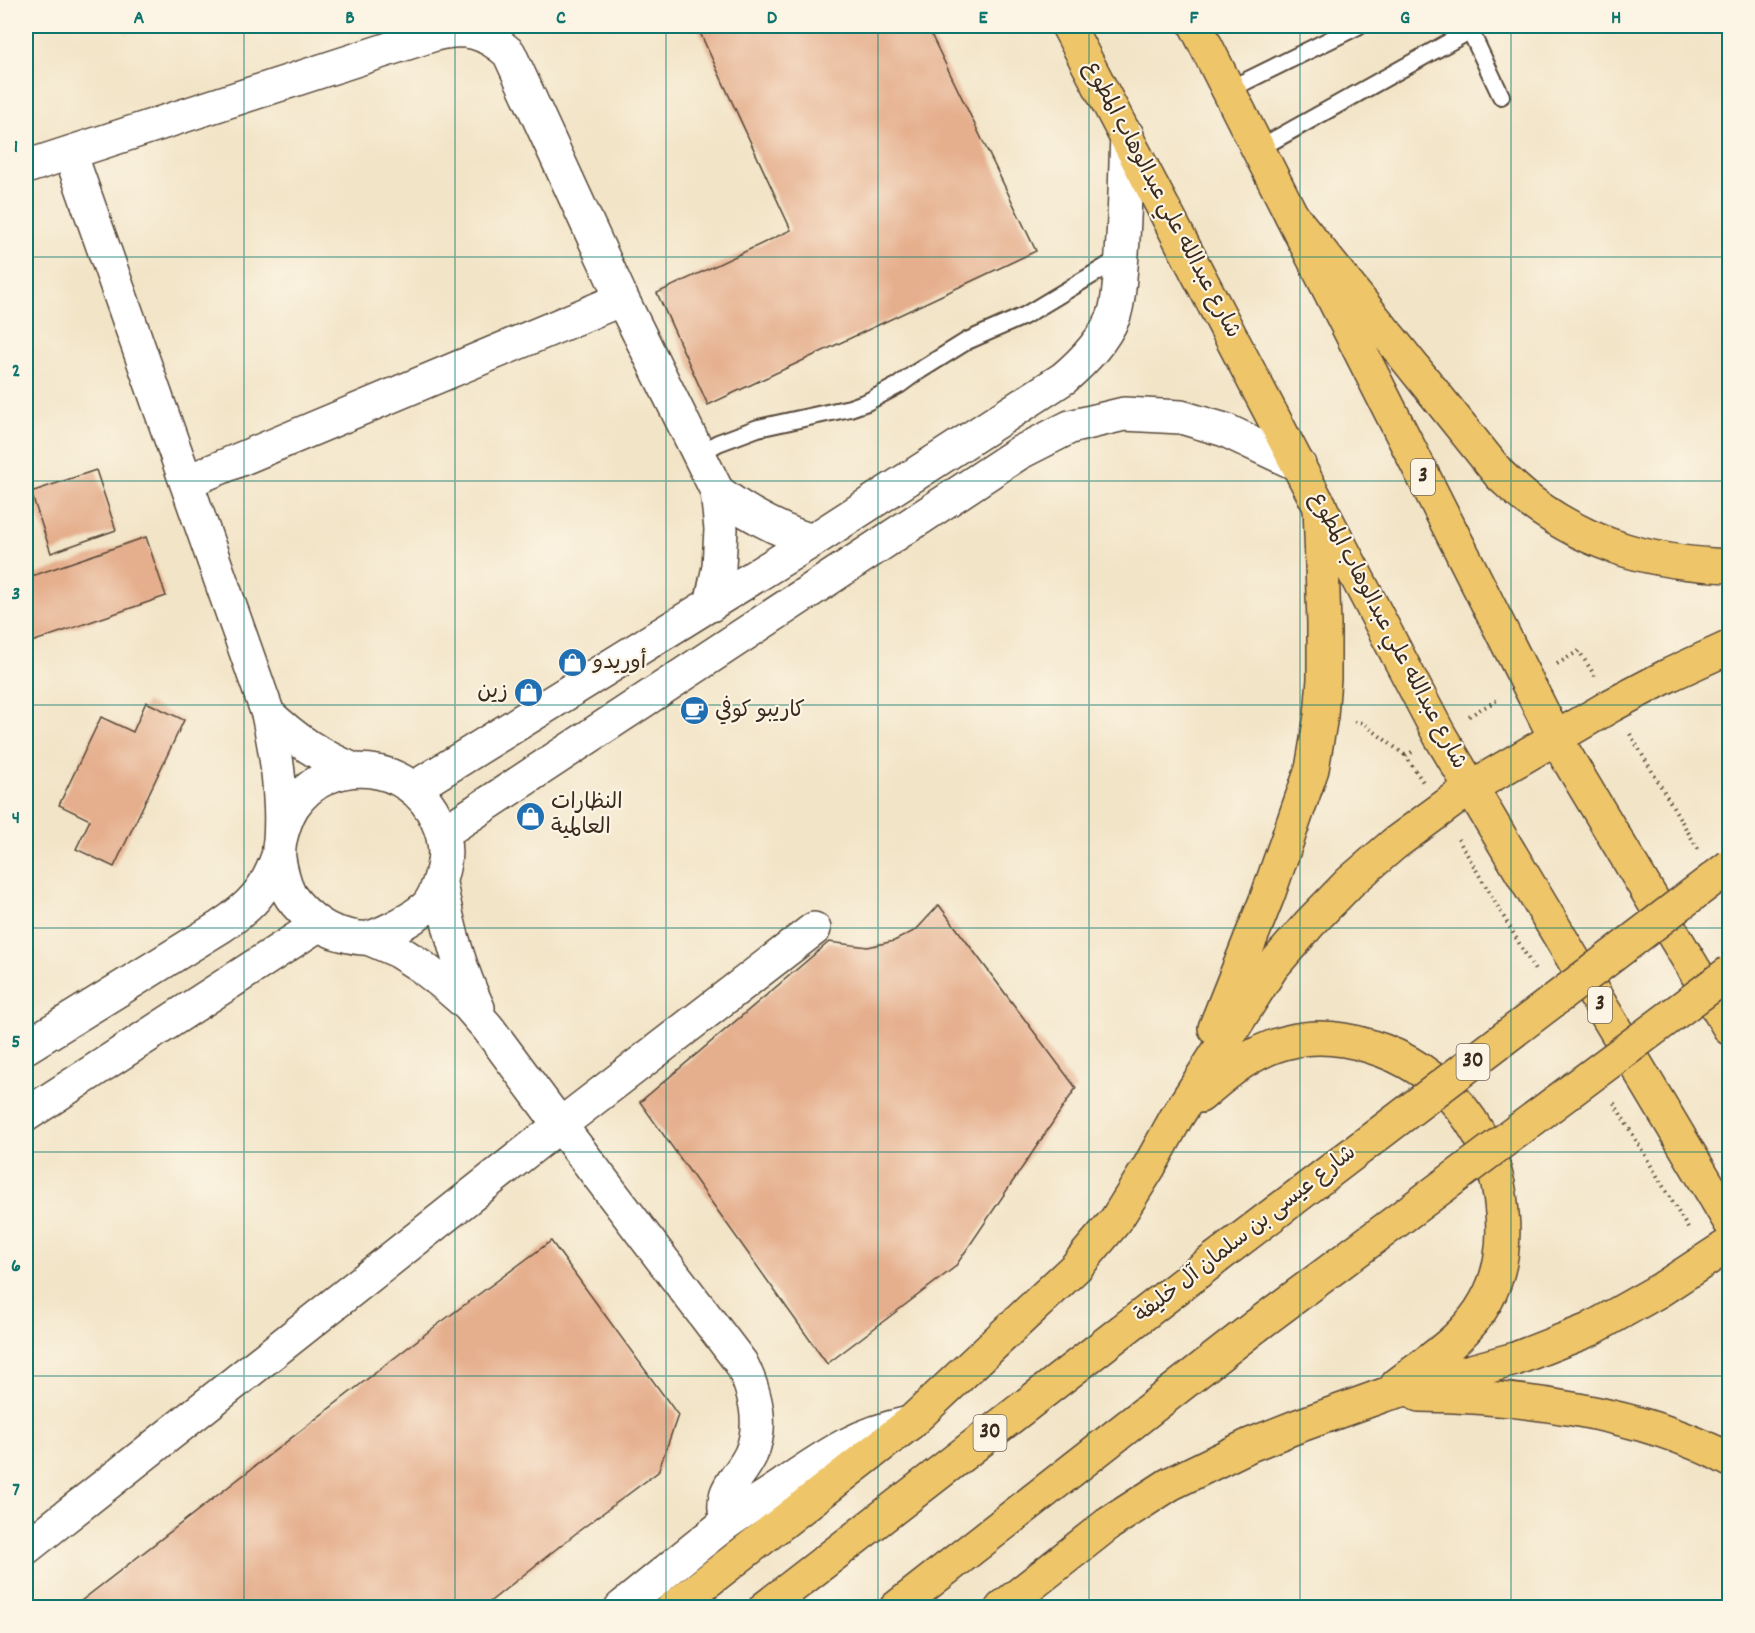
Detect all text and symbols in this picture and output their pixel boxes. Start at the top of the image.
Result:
text: A [134,5,145,33]
text: B [345,5,355,33]
text: C [556,5,566,33]
text: D [767,5,778,33]
text: E [978,5,988,33]
text: F [1190,5,1200,33]
text: G [1400,5,1410,33]
text: H [1611,5,1621,33]
street label: شارع عبدالله علي عبدالوهاب المطوع [1074,56,1247,345]
text: 1 [14,134,18,162]
text: 2 [12,358,20,386]
road number: 3 [1411,459,1435,495]
street label: شارع عبدالله علي عبدالوهاب المطوع [1300,487,1473,776]
text: 3 [12,581,20,609]
shop icon: أوريدو [556,647,588,679]
place label: أوريدو [592,647,647,679]
shop icon: زين [513,676,545,708]
place label: زين [477,677,508,708]
cafe icon: كاريبو كوفي [678,695,710,727]
place label: كاريبو كوفي [715,695,805,727]
place label: النظارات العالمية [551,788,623,844]
shop icon: النظارات العالمية [514,800,546,832]
text: 4 [12,805,20,833]
road number: 3 [1588,987,1612,1023]
text: 5 [11,1029,21,1057]
road number: 30 [1456,1044,1490,1080]
street label: شارع عيسى بن سلمان آل خليفة [1129,1139,1363,1331]
text: 6 [11,1253,21,1281]
road number: 30 [974,1415,1006,1451]
text: 7 [12,1477,20,1505]

